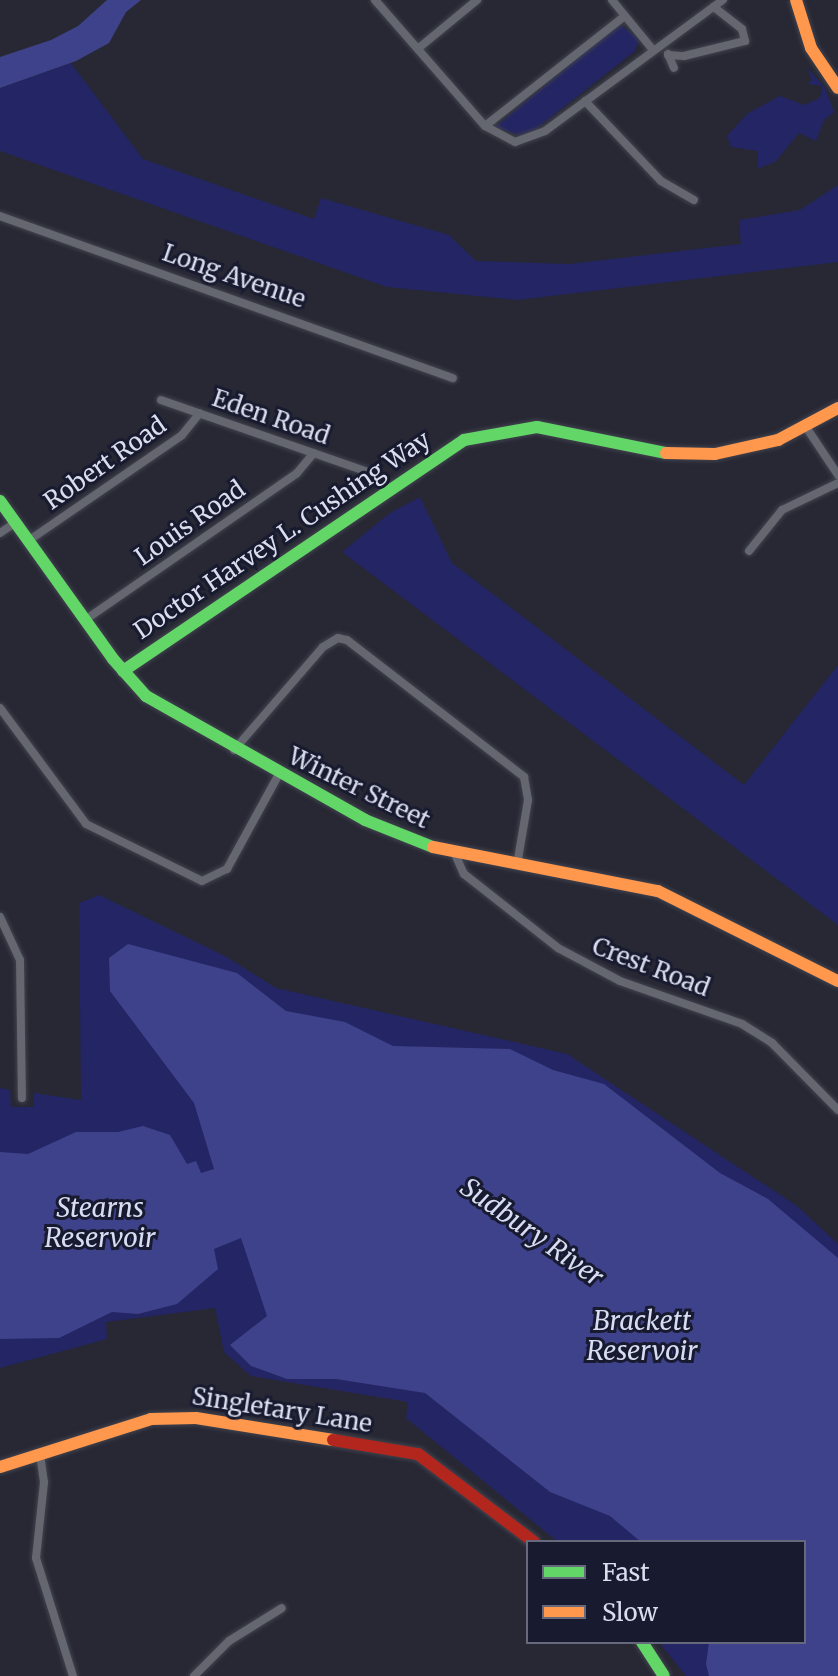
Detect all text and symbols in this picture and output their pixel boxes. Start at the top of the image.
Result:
street label: Long Avenue [159,238,309,314]
street label: Eden Road [208,383,334,451]
street label: Robert Road [38,410,172,516]
street label: Doctor Harvey L. Cushing Way [129,425,435,645]
street label: Louis Road [129,475,251,571]
street label: Winter Street [284,741,434,835]
street label: Crest Road [588,931,714,1003]
water label: Sudbury River [455,1171,609,1293]
water label: Stearns Reservoir [44,1192,156,1254]
water label: Brackett Reservoir [586,1305,698,1366]
street label: Singletary Lane [190,1382,374,1438]
legend [526,1540,806,1644]
text: Fast [602,1557,650,1588]
text: Slow [602,1597,658,1628]

